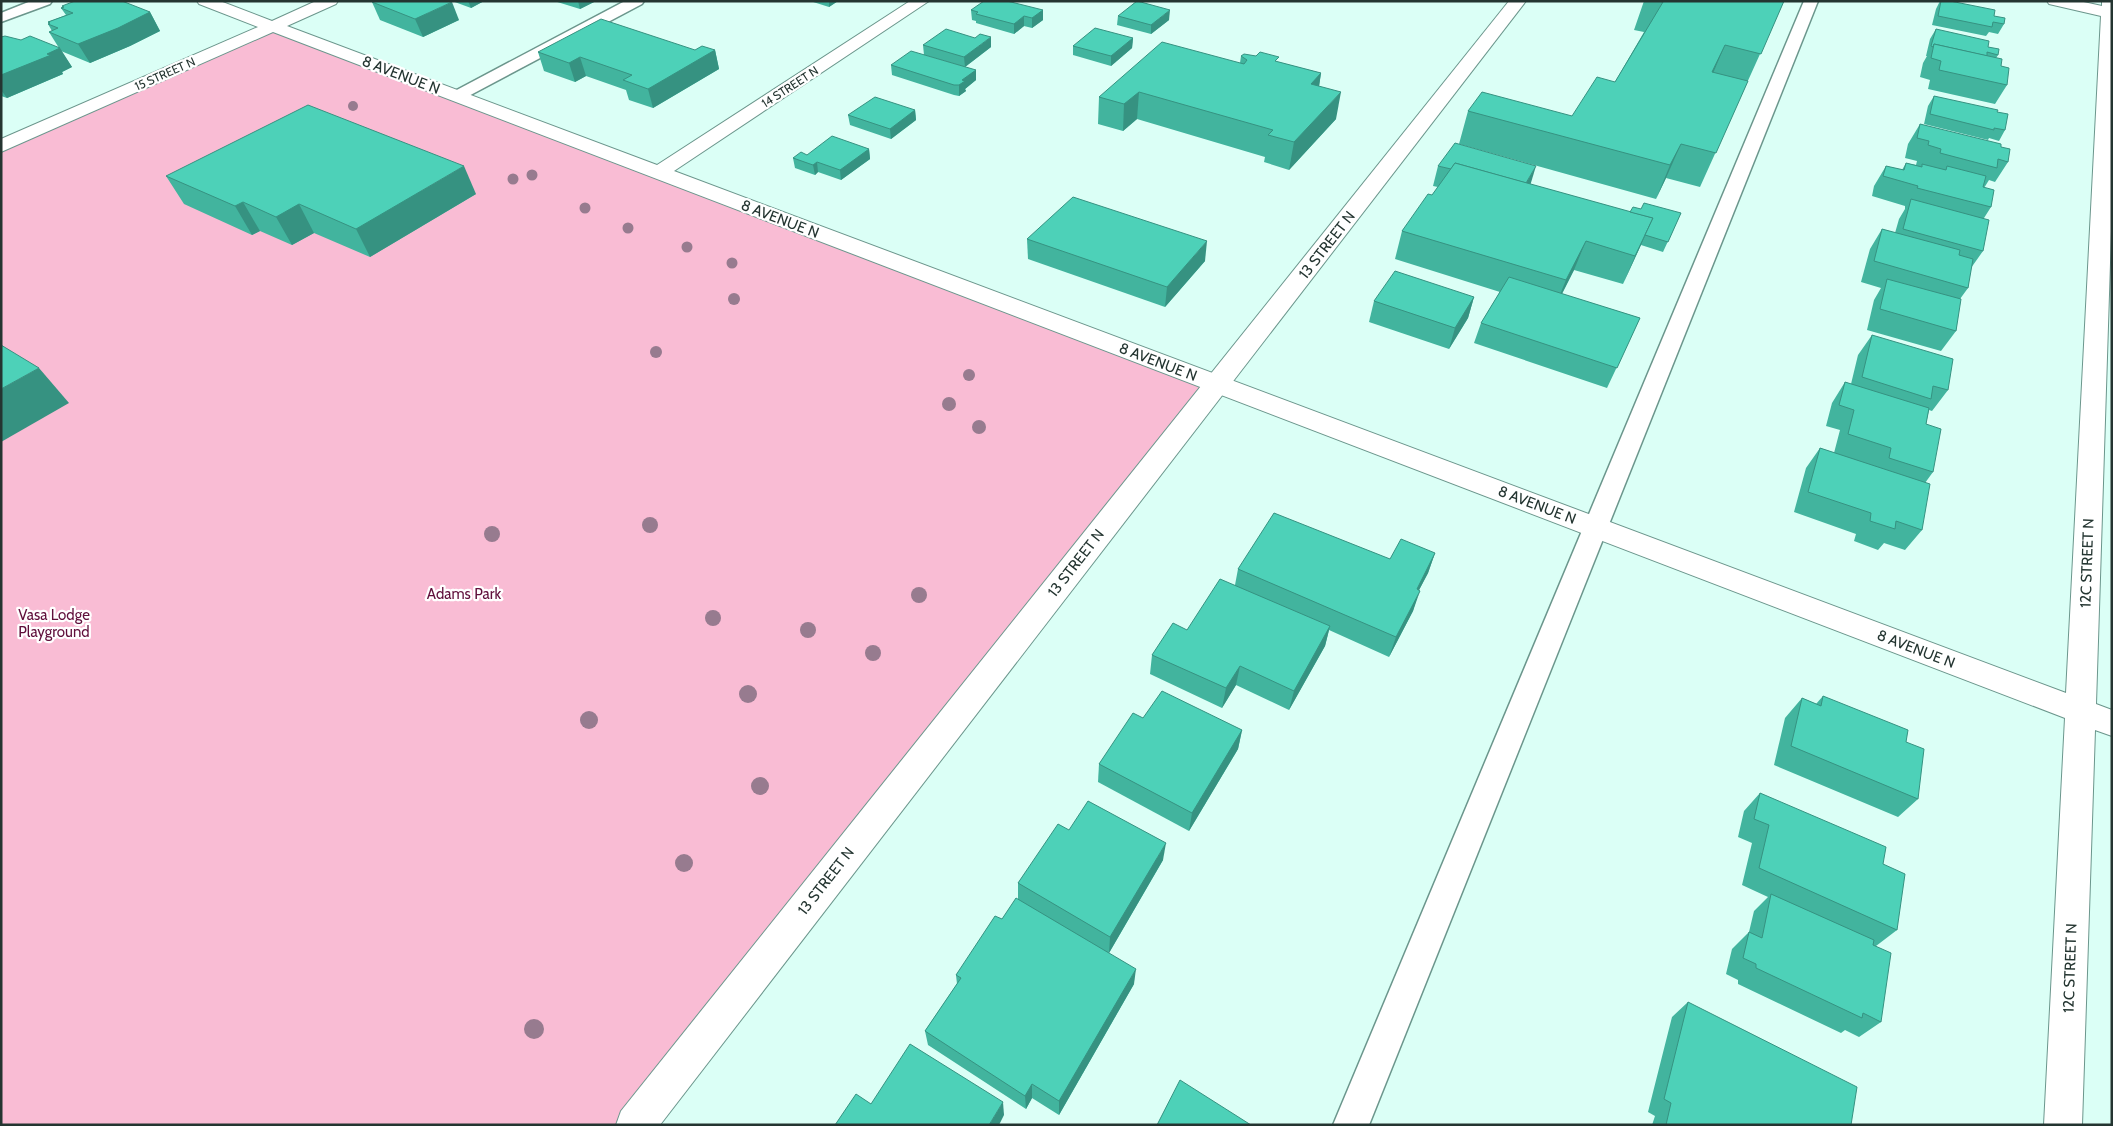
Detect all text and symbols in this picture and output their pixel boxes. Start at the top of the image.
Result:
street label: 8 AVENUE N [359,52,443,98]
street label: 15 STREET N [132,54,197,94]
street label: 14 STREET N [758,63,821,111]
street label: 8 AVENUE N [738,196,822,242]
street label: 13 STREET N [1295,208,1359,282]
street label: 8 AVENUE N [1116,339,1200,385]
street label: 8 AVENUE N [1495,482,1579,528]
street label: 12C STREET N [2076,518,2098,608]
street label: 13 STREET N [1044,526,1108,600]
park label: Adams Park [427,585,501,603]
park label: Vasa Lodge Playground [18,606,90,641]
street label: 8 AVENUE N [1874,626,1958,672]
street label: 13 STREET N [794,844,858,918]
street label: 12C STREET N [2059,923,2081,1013]

